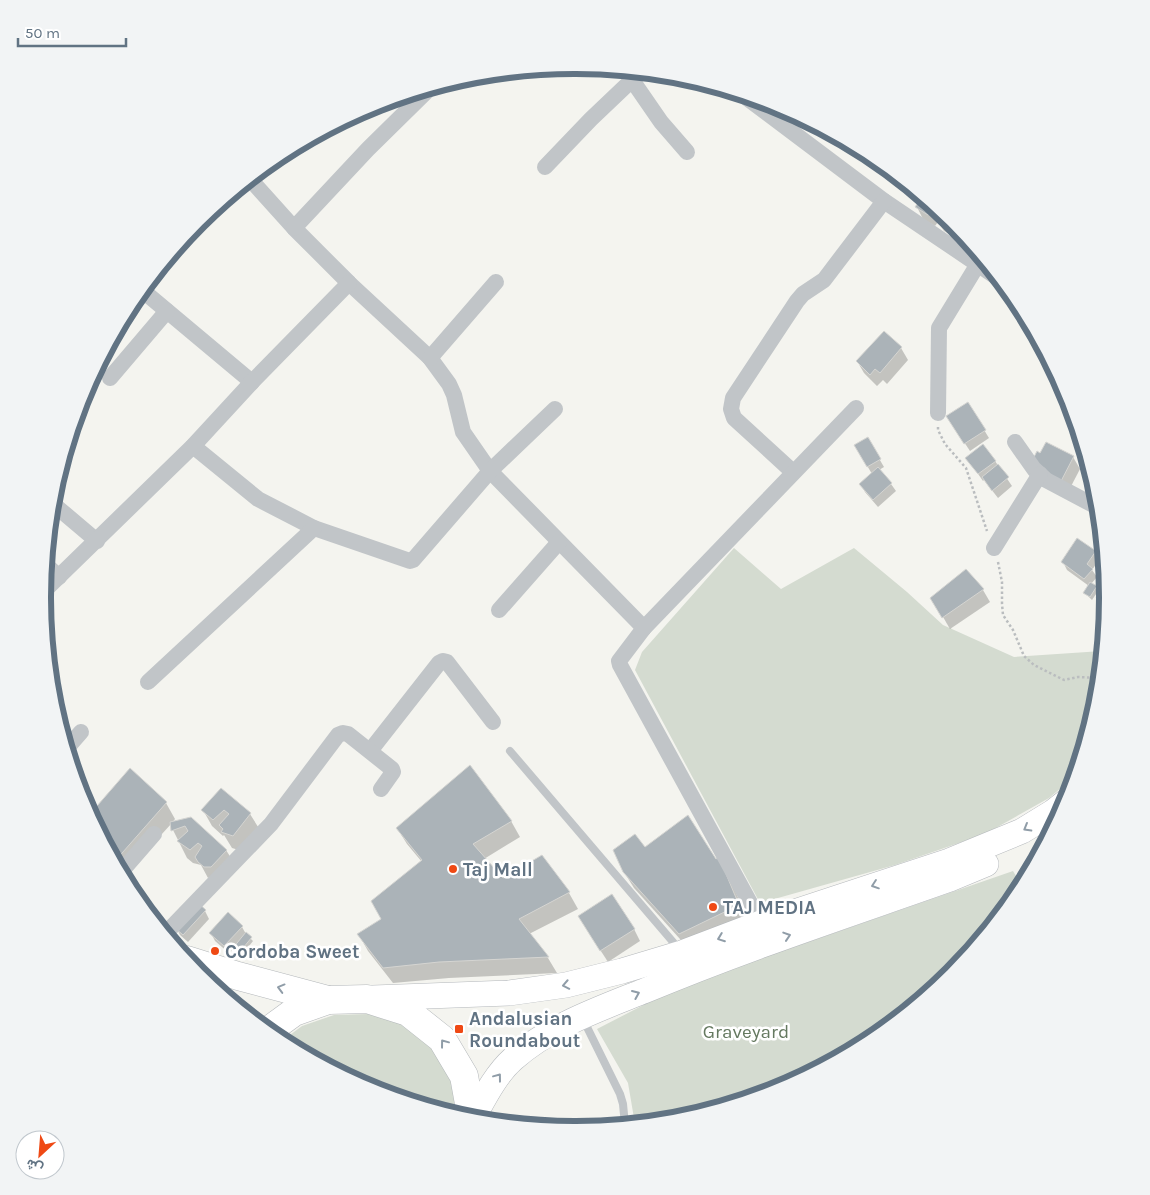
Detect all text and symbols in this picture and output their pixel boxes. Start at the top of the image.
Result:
scale bar [18,15,125,47]
text: 50 m [25,24,60,42]
one-way arrow [1023,821,1032,831]
place label: Taj Mall [463,859,533,881]
marker: Taj Mall [447,863,459,875]
one-way arrow [871,880,880,890]
place label: TAJ MEDIA [723,897,816,919]
marker: TAJ MEDIA [707,901,719,913]
one-way arrow [718,932,726,942]
one-way arrow [783,932,791,942]
place label: Cordoba Sweet [225,941,359,963]
marker: Cordoba Sweet [209,945,221,957]
one-way arrow [562,979,570,989]
one-way arrow [278,983,286,993]
one-way arrow [631,990,639,1000]
place label: Andalusian Roundabout [469,1008,580,1052]
park label: Graveyard [703,1021,789,1043]
marker: Andalusian Roundabout [453,1023,465,1035]
one-way arrow [441,1040,449,1049]
one-way arrow [493,1074,501,1083]
north arrow [15,1130,65,1180]
text: ش [23,1155,46,1178]

